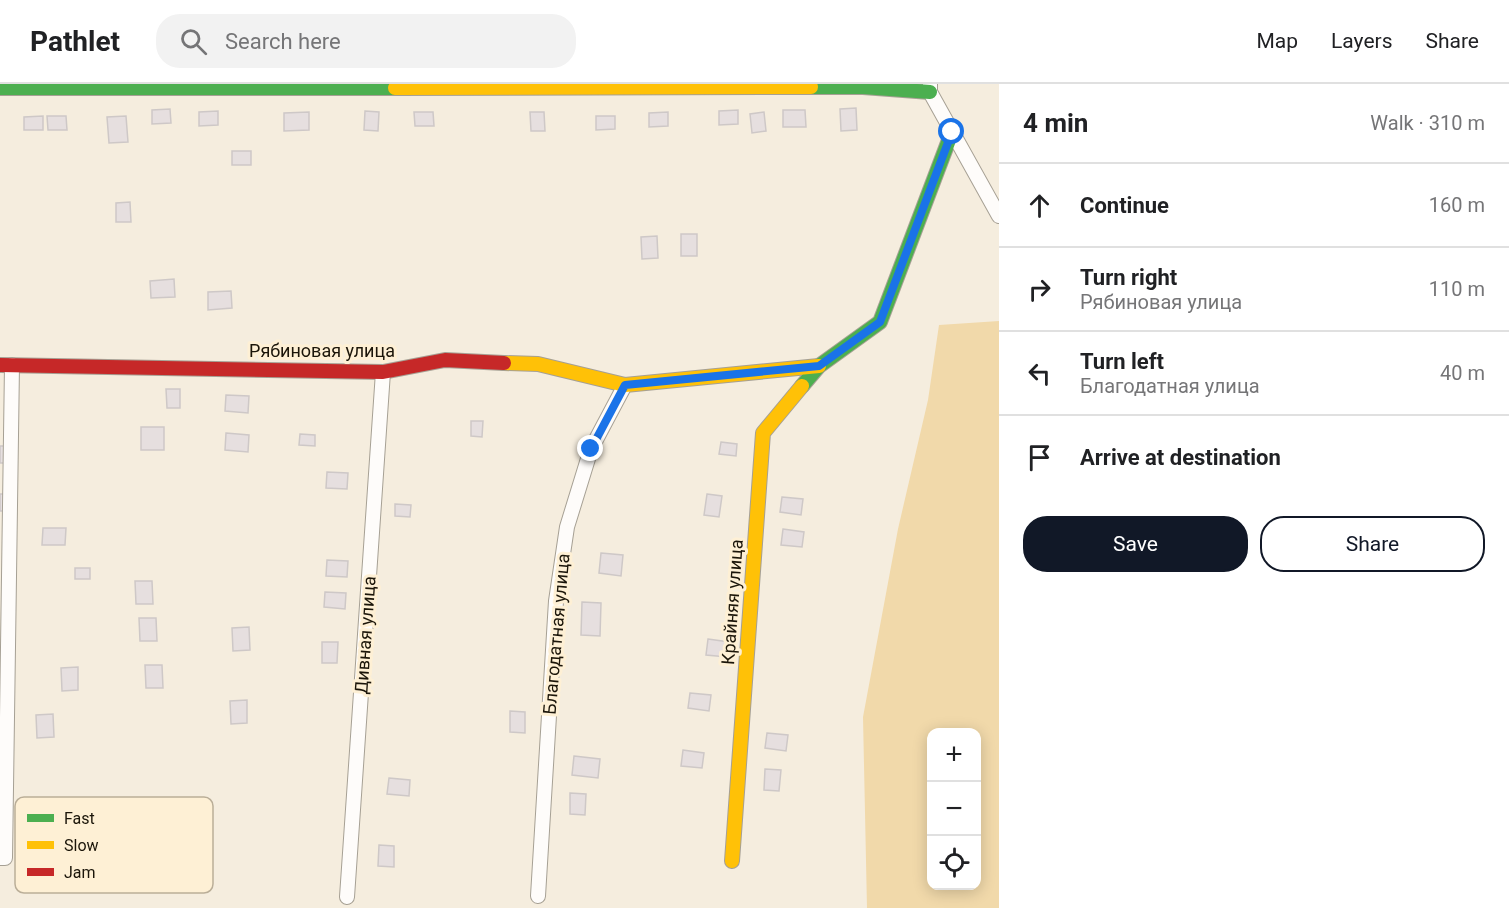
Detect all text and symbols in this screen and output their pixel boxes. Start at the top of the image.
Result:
search box [156,14,576,68]
text: Pathlet [30,25,120,58]
icon: search [177,25,210,58]
text: Search here [225,29,341,54]
text: Map [1256,29,1298,53]
text: Layers [1331,29,1392,53]
text: Share [1425,29,1479,53]
text: 4 min [1023,108,1088,138]
text: Walk · 310 m [1370,111,1485,135]
route start [938,118,964,144]
icon: ahead [1023,189,1056,222]
text: Continue [1080,193,1169,218]
text: 160 m [1429,193,1485,217]
text: Turn right [1080,265,1177,290]
icon: right [1023,273,1056,306]
text: 110 m [1429,277,1485,301]
text: Рябиновая улица [1080,290,1242,314]
street label: Рябиновая улица [249,340,395,361]
text: Turn left [1080,349,1164,374]
icon: left [1023,357,1056,390]
text: 40 m [1440,361,1485,385]
text: Благодатная улица [1080,374,1260,398]
route end [577,435,603,461]
icon: arrive [1023,441,1056,474]
text: Arrive at destination [1080,445,1281,470]
button: Save [1023,516,1248,572]
button: Share [1260,516,1485,572]
street label: Крайняя улица [717,539,747,665]
street label: Благодатная улица [538,553,574,715]
street label: Дивная улица [350,575,380,695]
map controls [927,728,981,890]
button: + [927,728,981,782]
button: − [927,782,981,836]
legend [15,797,213,893]
text: Fast [64,809,95,828]
text: Slow [64,836,99,855]
button: locate [927,836,981,890]
text: Jam [64,863,96,882]

